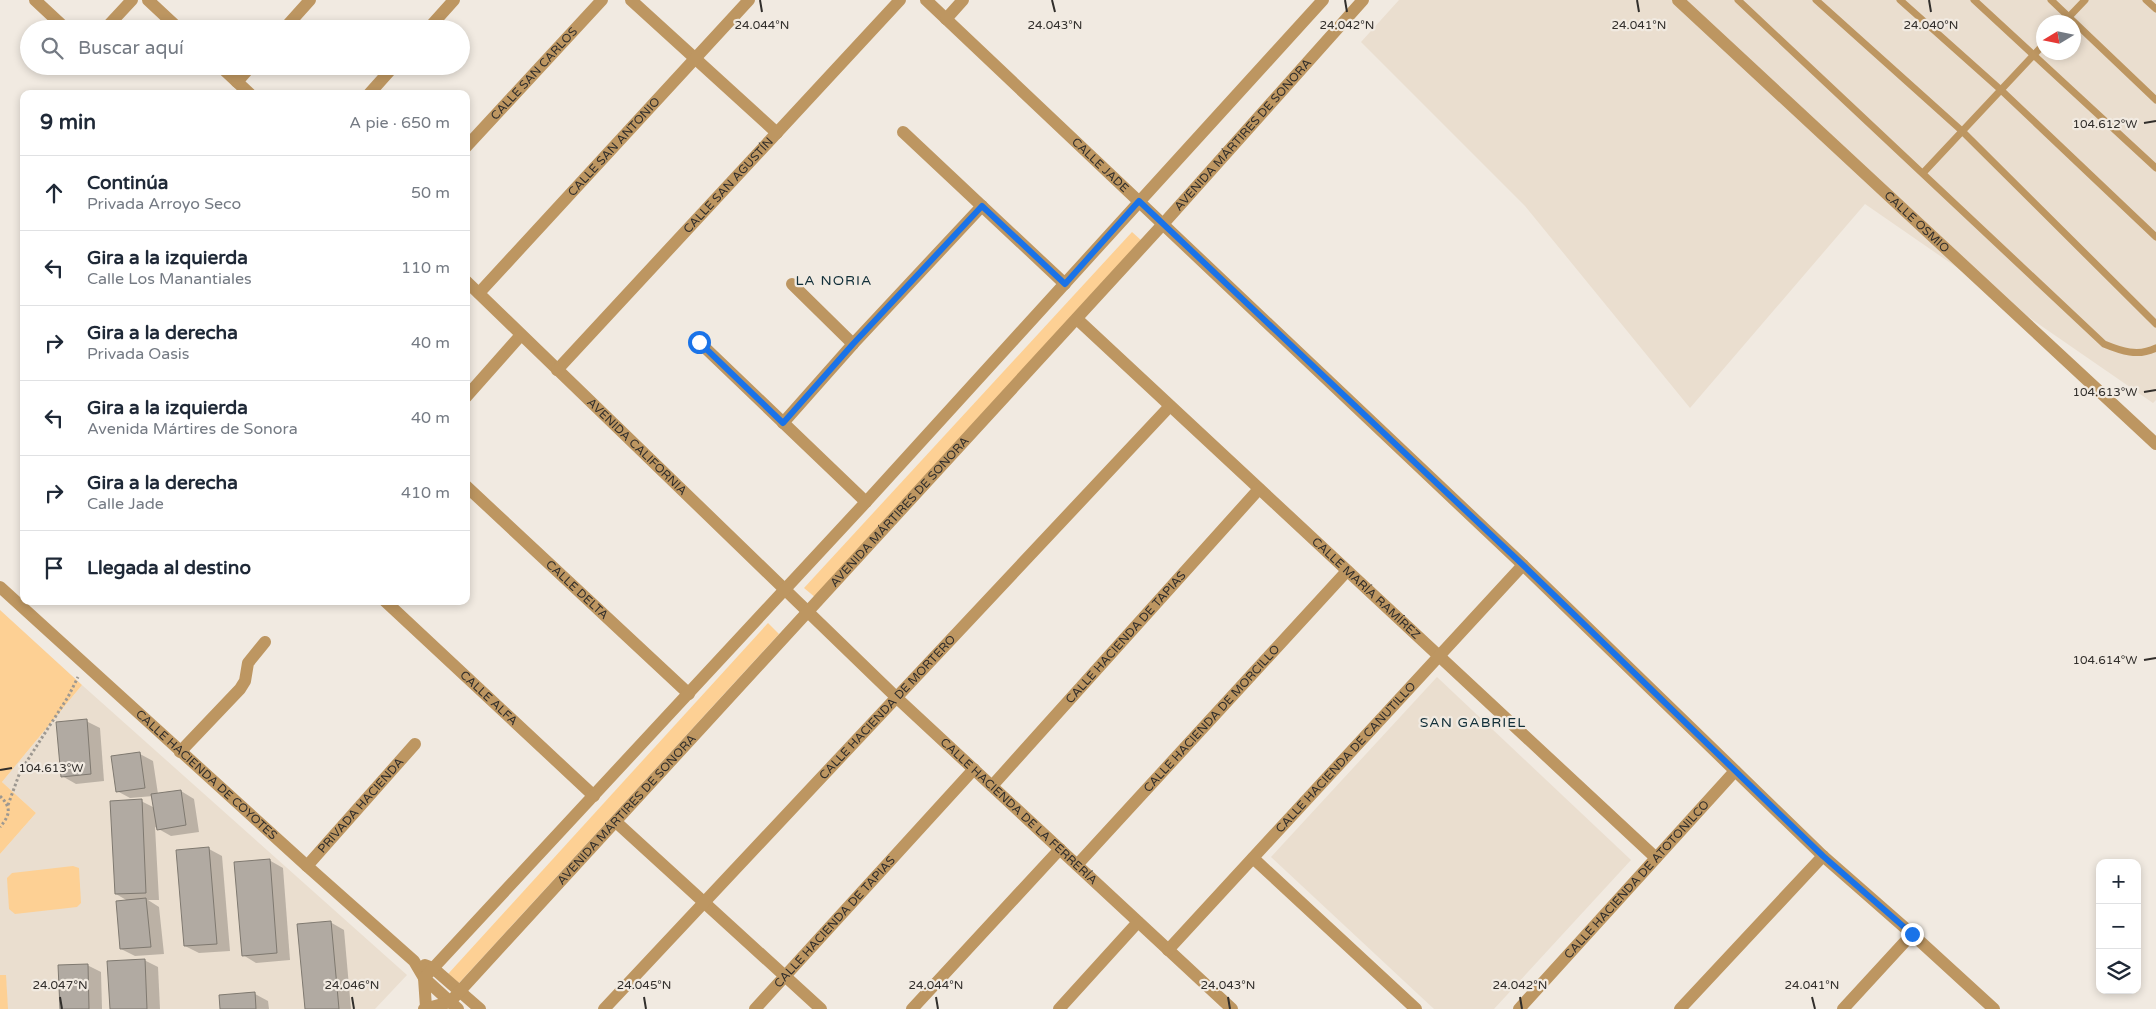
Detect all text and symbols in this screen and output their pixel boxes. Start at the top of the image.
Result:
north arrow [2036,15,2081,60]
text: 24.044°N [735,18,789,32]
text: 24.043°N [1028,18,1082,32]
text: 24.042°N [1320,18,1374,32]
text: 24.041°N [1612,18,1666,32]
text: 24.040°N [1904,18,1958,32]
search box [20,20,470,75]
street label: CALLE SAN CARLOS [488,24,580,123]
icon: search [38,34,66,62]
text: Buscar aquí [78,37,184,59]
street label: AVENIDA MÁRTIRES DE SONORA [1171,56,1314,214]
street label: CALLE SAN ANTONIO [565,94,663,199]
text: 9 min [40,110,96,135]
text: A pie · 650 m [349,113,450,133]
text: 104.612°W [2072,117,2138,131]
street label: CALLE SAN AGUSTÍN [681,134,776,236]
street label: CALLE JADE [1069,135,1132,195]
text: Continúa [87,172,169,194]
icon: ahead [40,179,68,207]
text: 50 m [411,183,450,203]
street label: CALLE OSMIO [1881,188,1953,256]
text: Privada Arroyo Seco [87,194,241,214]
text: Gira a la izquierda [87,247,248,269]
icon: left [40,254,68,282]
text: 110 m [401,258,450,278]
text: Calle Los Manantiales [87,269,252,289]
district label: LA NORIA [796,272,872,289]
text: Gira a la derecha [87,322,238,344]
icon: right [40,329,68,357]
route start [688,331,711,354]
text: 40 m [411,333,450,353]
text: Privada Oasis [87,344,190,364]
text: 104.613°W [2072,385,2138,399]
street label: AVENIDA CALIFORNIA [584,395,690,498]
text: Gira a la izquierda [87,397,248,419]
icon: left [40,404,68,432]
text: 40 m [411,408,450,428]
text: Avenida Mártires de Sonora [87,419,298,439]
street label: AVENIDA MÁRTIRES DE SONORA [827,434,972,590]
text: Gira a la derecha [87,472,238,494]
icon: right [40,479,68,507]
text: 410 m [401,483,450,503]
text: Calle Jade [87,494,164,514]
street label: CALLE MARÍA RAMÍREZ [1309,534,1423,642]
icon: arrive [40,554,68,582]
text: Llegada al destino [87,557,251,579]
street label: CALLE DELTA [543,557,611,622]
street label: CALLE HACIENDA DE TAPIAS [1063,568,1189,706]
street label: CALLE HACIENDA DE MORTERO [816,632,959,782]
street label: CALLE HACIENDA DE MORCILLO [1141,642,1283,795]
text: 104.614°W [2072,653,2138,667]
street label: CALLE ALFA [457,668,520,728]
street label: CALLE HACIENDA DE CANUTILLO [1273,679,1419,836]
street label: CALLE HACIENDA DE COYOTES [133,707,280,842]
district label: SAN GABRIEL [1420,714,1526,731]
street label: AVENIDA MÁRTIRES DE SONORA [554,731,699,888]
street label: CALLE HACIENDA DE LA FERRERÍA [938,735,1100,887]
street label: PRIVADA HACIENDA [315,755,407,856]
text: 104.613°W [18,761,84,775]
street label: CALLE HACIENDA DE ATOTONILCO [1561,797,1712,961]
street label: CALLE HACIENDA DE TAPIAS [771,853,898,990]
map controls [2096,859,2141,994]
button: + [2096,859,2141,904]
button: − [2096,904,2141,949]
route end [1901,923,1924,946]
button: layers [2096,949,2141,994]
text: 24.047°N [32,978,88,992]
text: 24.046°N [325,978,379,992]
text: 24.045°N [617,978,671,992]
text: 24.044°N [909,978,963,992]
text: 24.043°N [1201,978,1255,992]
text: 24.042°N [1493,978,1547,992]
text: 24.041°N [1785,978,1839,992]

